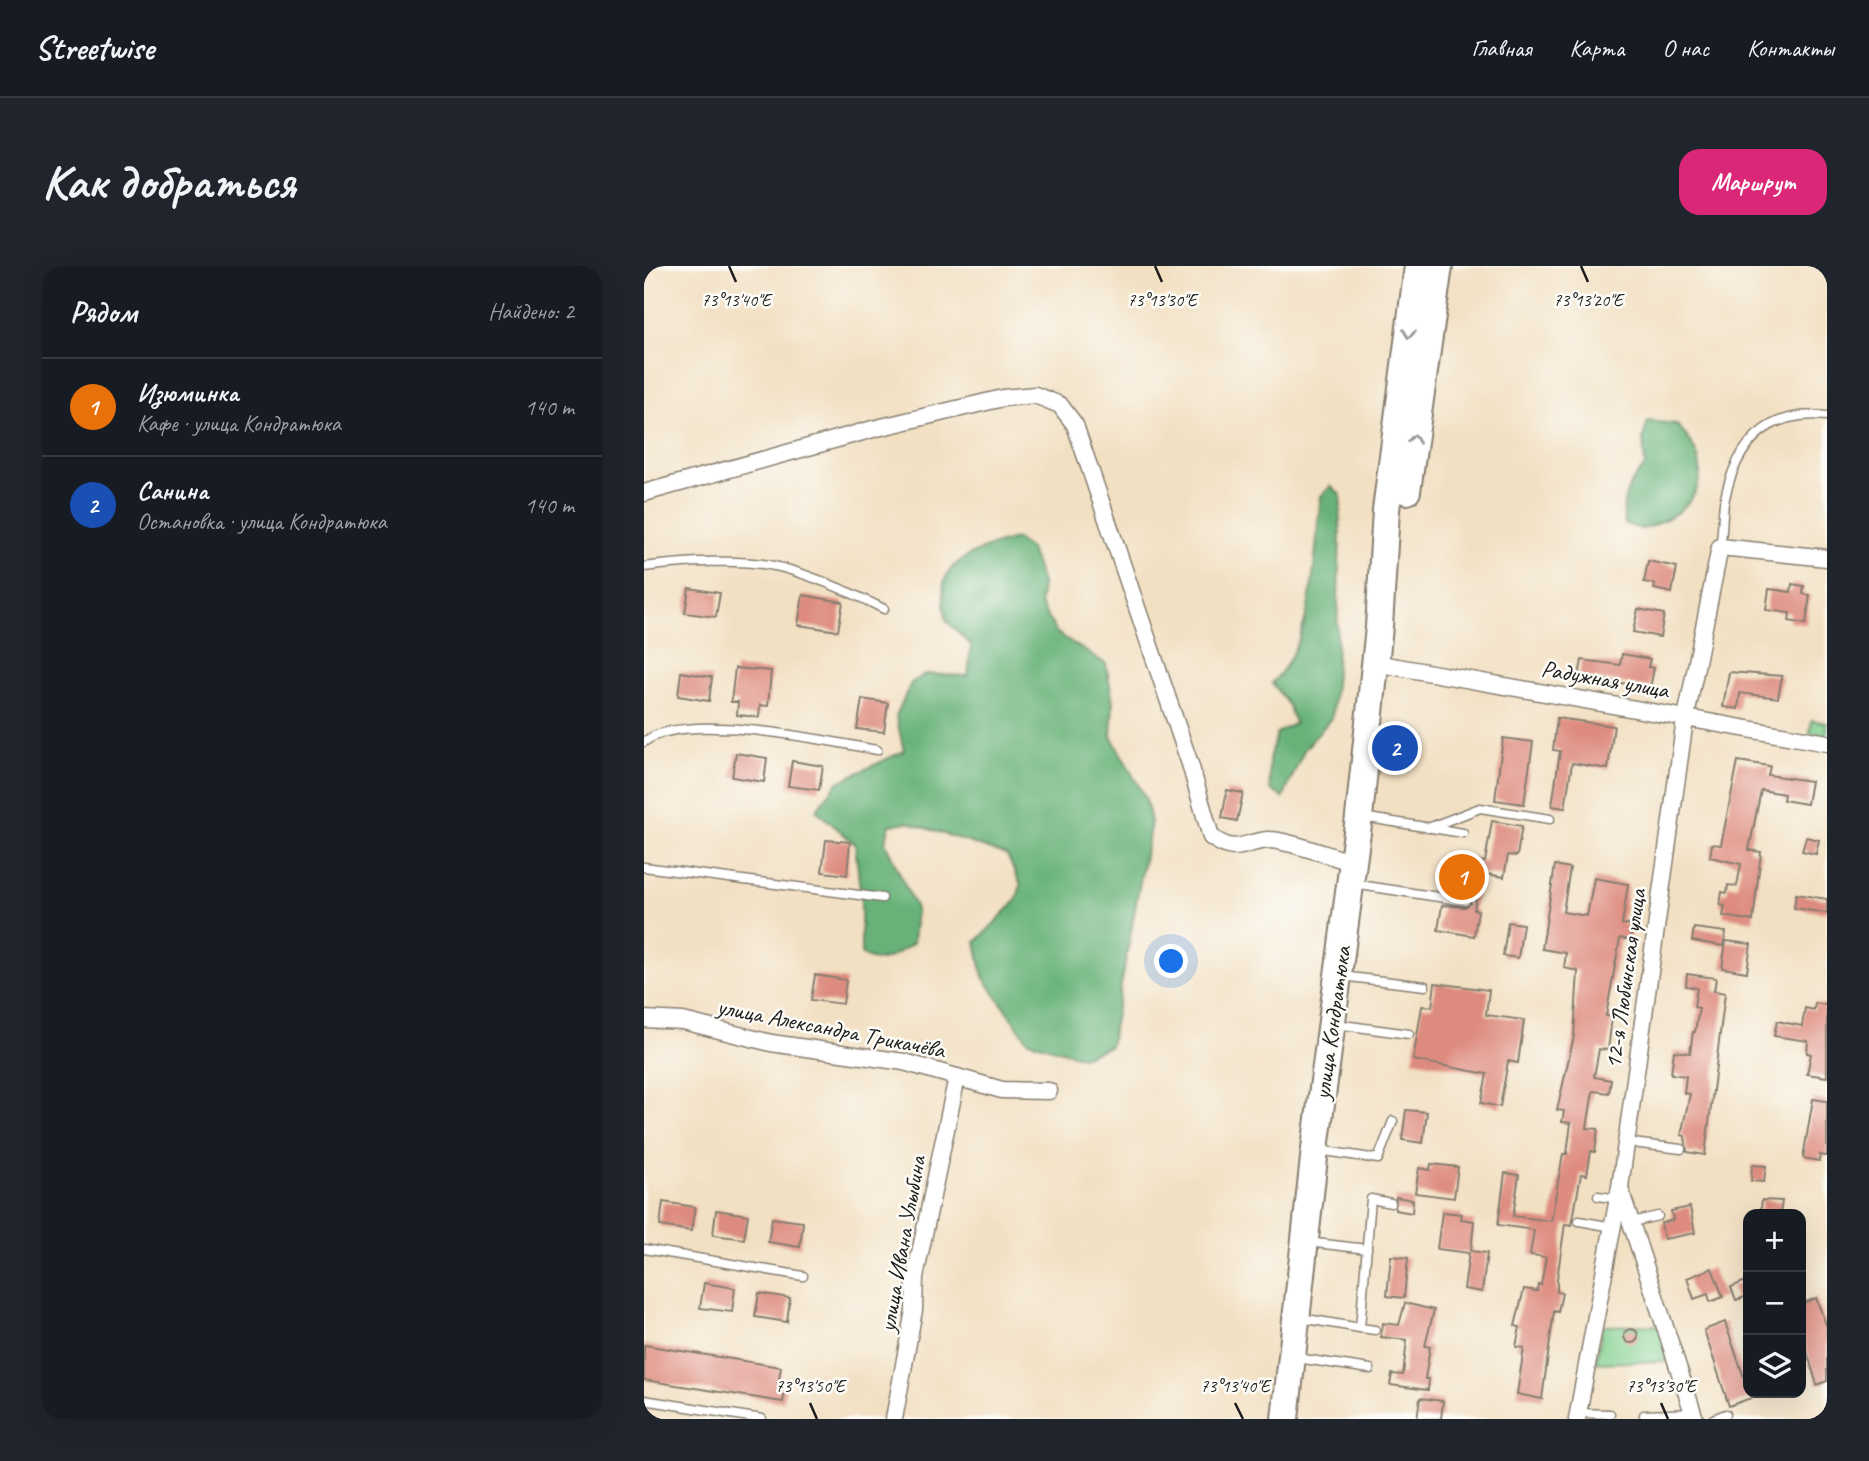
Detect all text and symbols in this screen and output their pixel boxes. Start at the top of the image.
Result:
text: Streetwise [35,27,154,69]
text: Главная [1471,33,1532,63]
text: Карта [1570,33,1624,63]
text: О нас [1662,33,1709,63]
text: Контакты [1747,33,1834,63]
button: Маршрут [1679,149,1827,215]
text: Как добраться [42,151,295,213]
text: 73°13'40"E [701,289,773,311]
text: 73°13'30"E [1127,289,1199,311]
text: 73°13'20"E [1553,289,1625,311]
text: Рядом [70,293,137,331]
text: Найдено: 2 [488,297,574,326]
one-way arrow [1402,328,1417,340]
text: Изюминка [137,376,238,409]
text: 1 [88,393,98,422]
text: 140 m [525,393,574,422]
text: Кафе · улица Кондратюка [137,409,341,438]
one-way arrow [1407,433,1422,445]
text: Санина [137,474,208,507]
text: 2 [88,491,98,520]
text: 140 m [525,491,574,520]
text: Остановка · улица Кондратюка [137,507,386,536]
street label: Радужная улица [1539,653,1672,705]
pin: 2 [1372,722,1418,774]
pin: 1 [1439,851,1485,903]
street label: 12-я Любинская улица [1598,886,1653,1071]
street label: улица Кондратюка [1306,943,1358,1103]
your location [1154,944,1188,978]
street label: улица Александра Трикачёва [713,991,949,1065]
street label: улица Ивана Улыбина [871,1152,932,1336]
map controls [1743,1209,1806,1398]
button: + [1743,1209,1806,1272]
button: − [1743,1272,1806,1335]
button: layers [1743,1335,1806,1398]
text: 73°13'50"E [775,1375,847,1397]
text: 73°13'40"E [1200,1375,1272,1397]
text: 73°13'30"E [1626,1375,1698,1397]

